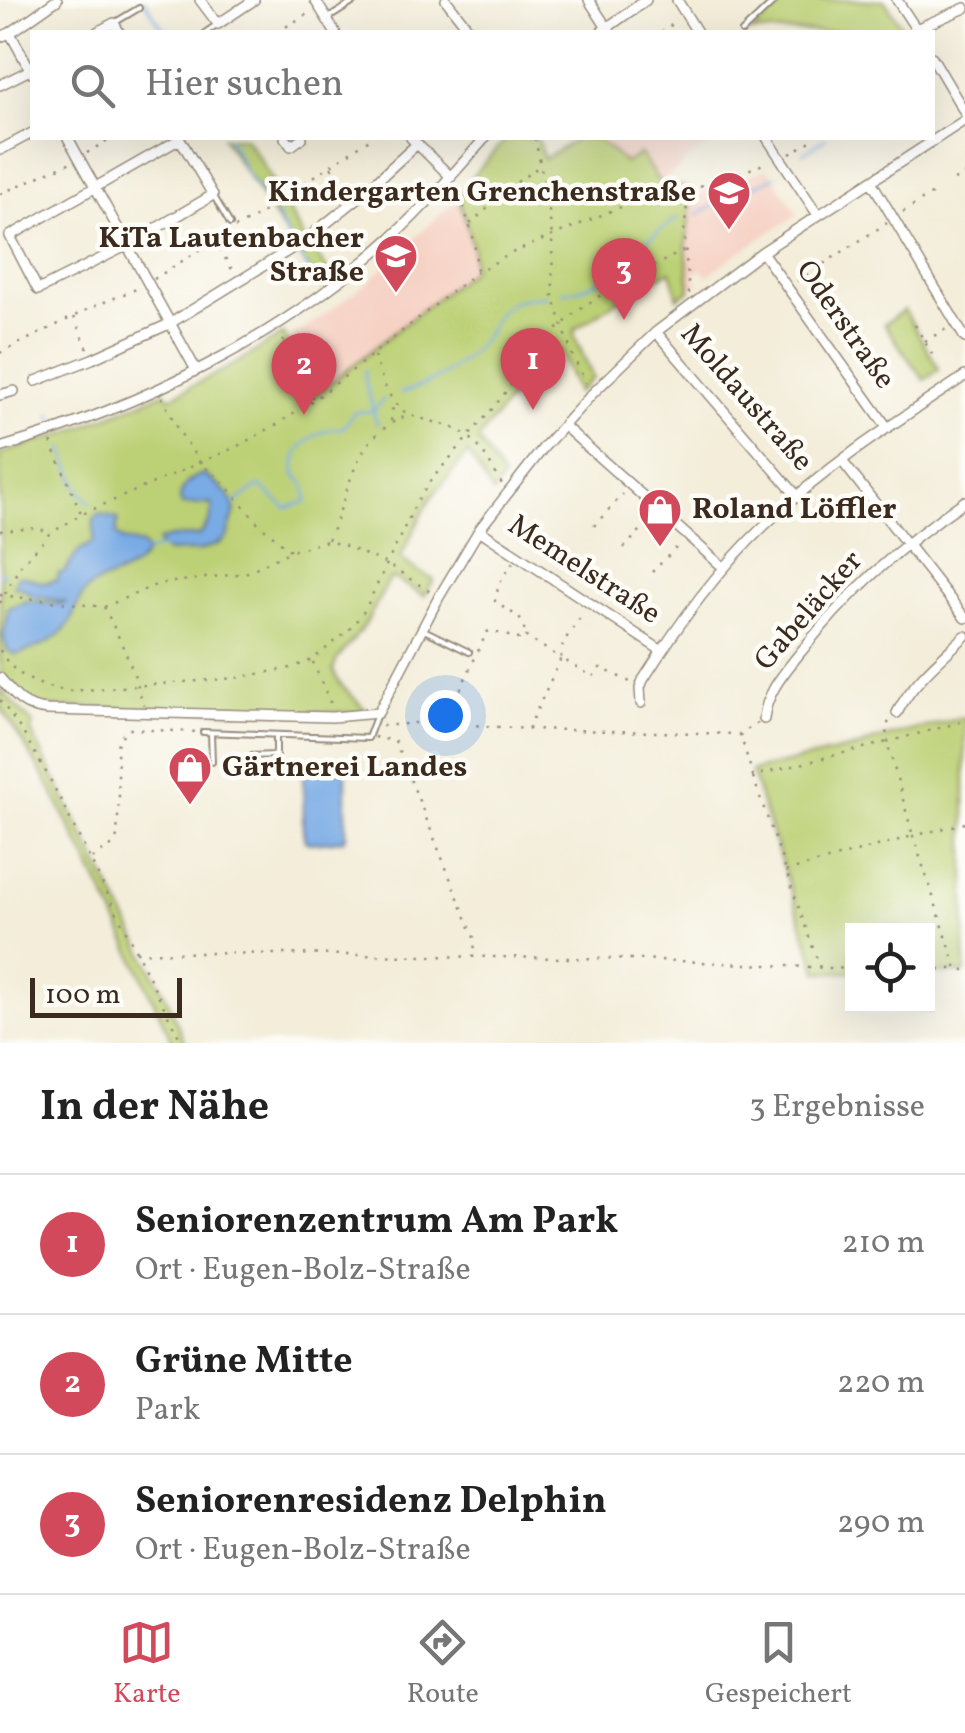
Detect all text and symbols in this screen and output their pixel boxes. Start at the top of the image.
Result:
search box [30,30,935,140]
icon: search [65,58,120,113]
text: Hier suchen [145,59,344,112]
school or university icon: Kindergarten Grenchenstraße [706,170,752,231]
place label: Kindergarten Grenchenstraße [268,172,696,214]
place label: KiTa Lautenbacher Straße [98,218,364,294]
school or university icon: KiTa Lautenbacher Straße [373,233,419,294]
pin: 3 [592,238,656,320]
street label: Oderstraße [785,252,905,398]
street label: Moldaustraße [670,315,822,481]
pin: 1 [500,328,566,410]
pin: 2 [272,332,336,415]
shop icon: Roland Löffler [637,487,683,548]
place label: Roland Löffler [692,489,897,531]
street label: Memelstraße [499,505,669,635]
street label: Gabeläcker [745,542,873,680]
your location [420,690,471,741]
shop icon: Gärtnerei Landes [167,745,213,806]
place label: Gärtnerei Landes [222,747,467,789]
map controls [845,923,935,1013]
button: locate [845,923,935,1013]
scale bar [30,973,182,1018]
text: 100 m [45,976,120,1015]
text: In der Nähe [40,1079,269,1138]
text: 3 Ergebnisse [749,1086,925,1130]
text: Seniorenzentrum Am Park [135,1196,618,1249]
text: 1 [66,1222,79,1266]
text: 210 m [841,1222,925,1266]
text: Ort · Eugen-Bolz-Straße [135,1249,471,1293]
text: Grüne Mitte [135,1336,353,1389]
text: 2 [64,1362,81,1406]
text: 220 m [837,1362,925,1406]
text: Park [135,1389,200,1433]
text: Seniorenresidenz Delphin [135,1476,607,1529]
text: 3 [64,1502,81,1546]
text: 290 m [837,1502,925,1546]
text: Ort · Eugen-Bolz-Straße [135,1529,471,1573]
tab: Karte [113,1615,181,1714]
tab: Route [407,1615,479,1714]
tab: Gespeichert [705,1615,852,1714]

